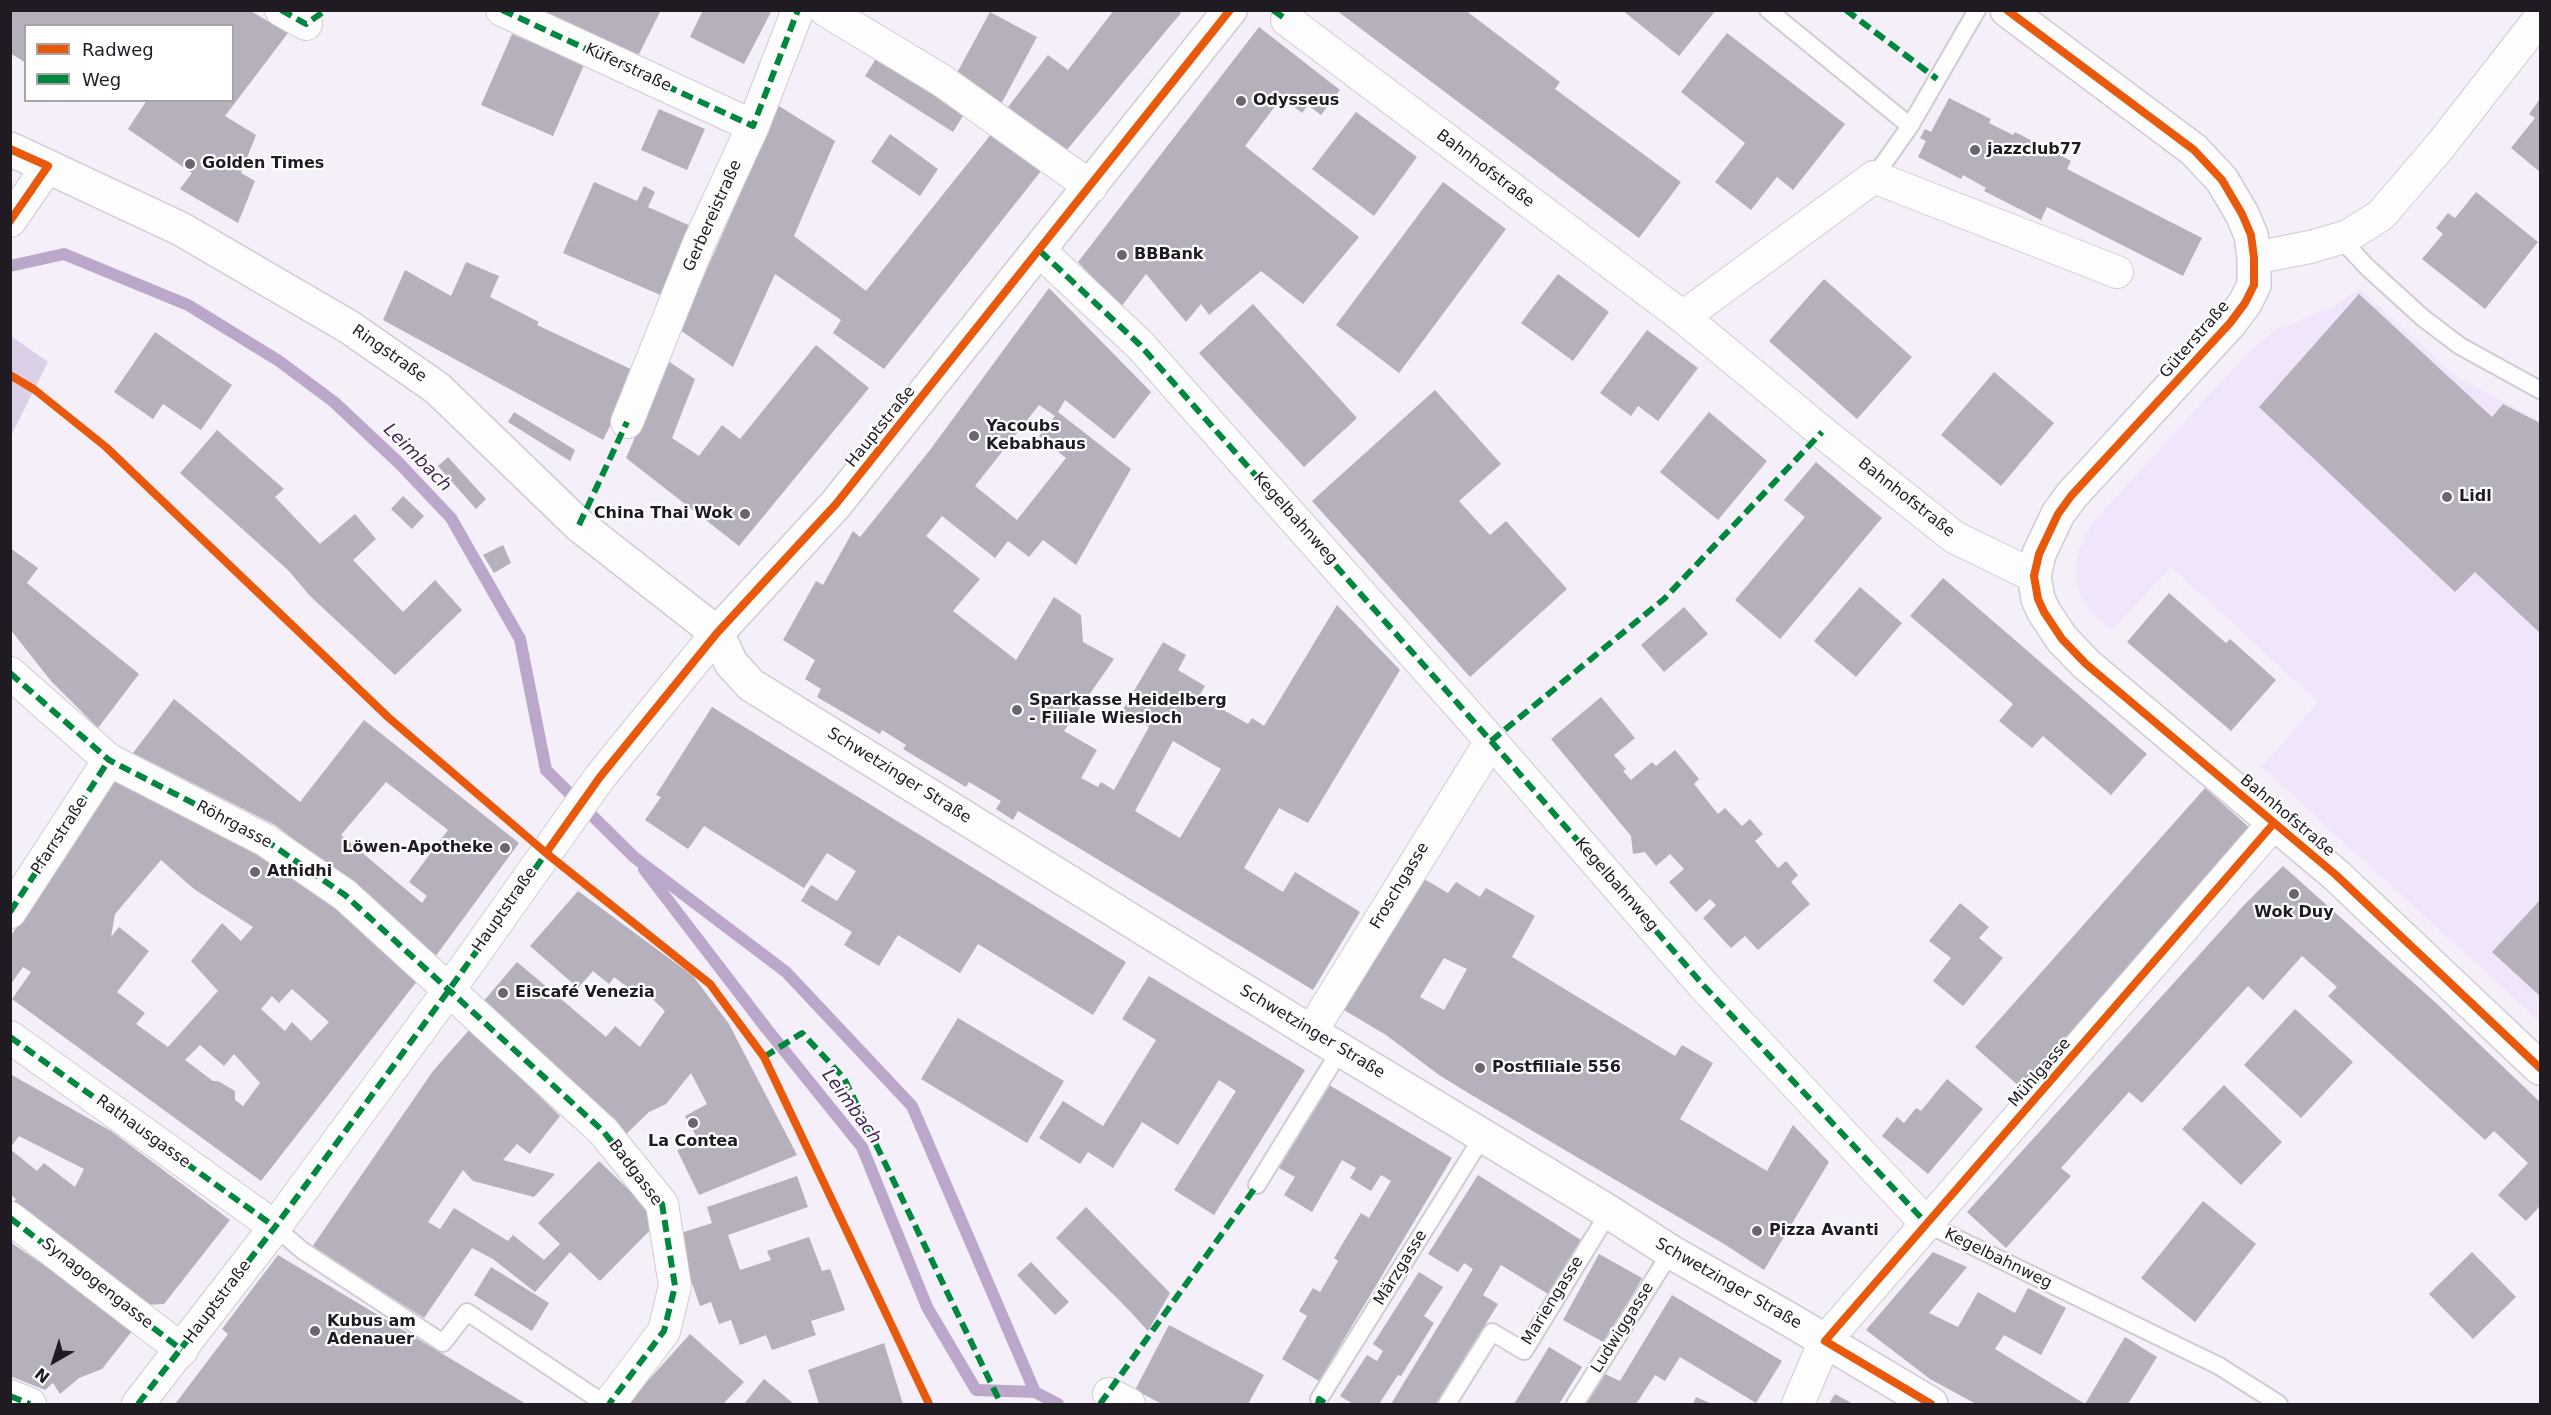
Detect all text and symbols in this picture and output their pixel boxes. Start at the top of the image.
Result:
legend [24,24,234,102]
text: Radweg [82,39,154,60]
street label: Küferstraße [582,40,674,96]
text: Weg [82,69,121,90]
place label: Odysseus [1253,91,1339,111]
marker: Odysseus [1234,94,1248,108]
street label: Bahnhofstraße [1432,126,1538,212]
place label: jazzclub77 [1987,140,2082,160]
marker: jazzclub77 [1968,143,1982,157]
place label: Golden Times [202,154,324,174]
marker: Golden Times [183,157,197,171]
street label: Gerbereistraße [680,157,746,275]
place label: BBBank [1134,245,1203,265]
marker: BBBank [1115,248,1129,262]
street label: Güterstraße [2156,297,2234,383]
street label: Ringstraße [348,321,430,387]
street label: Hauptstraße [842,382,920,472]
place label: Yacoubs Kebabhaus [986,417,1086,455]
water label: Leimbach [378,419,456,497]
marker: Yacoubs Kebabhaus [967,429,981,443]
street label: Bahnhofstraße [1854,454,1958,542]
street label: Kegelbahnweg [1249,469,1341,569]
place label: Lidl [2459,487,2492,507]
marker: Lidl [2440,490,2454,504]
place label: China Thai Wok [594,504,733,524]
marker: China Thai Wok [738,507,752,521]
place label: Sparkasse Heidelberg - Filiale Wiesloch [1029,691,1227,729]
marker: Sparkasse Heidelberg - Filiale Wiesloch [1010,703,1024,717]
street label: Schwetzinger Straße [824,724,974,828]
street label: Bahnhofstraße [2236,771,2338,861]
street label: Pfarrstraße [28,794,92,878]
street label: Röhrgasse [193,797,275,853]
street label: Kegelbahnweg [1570,834,1662,936]
place label: Löwen-Apotheke [342,838,493,858]
street label: Froschgasse [1367,839,1433,933]
marker: Löwen-Apotheke [498,841,512,855]
place label: Athidhi [267,862,332,882]
street label: Hauptstraße [469,864,541,956]
marker: Athidhi [248,865,262,879]
marker: Wok Duy [2287,887,2301,901]
place label: Wok Duy [2254,903,2334,923]
street label: Schwetzinger Straße [1236,981,1388,1083]
place label: Eiscafé Venezia [515,983,655,1003]
marker: Eiscafé Venezia [496,986,510,1000]
street label: Mühlgasse [2005,1035,2075,1111]
place label: Postfiliale 556 [1492,1058,1621,1078]
marker: Postfiliale 556 [1473,1061,1487,1075]
water label: Leimbach [817,1065,885,1149]
street label: Rathausgasse [92,1091,194,1173]
marker: La Contea [686,1116,700,1130]
place label: La Contea [648,1132,738,1152]
street label: Badgasse [604,1136,666,1210]
place label: Pizza Avanti [1769,1221,1879,1241]
marker: Pizza Avanti [1750,1224,1764,1238]
street label: Kegelbahnweg [1941,1225,2055,1293]
street label: Märzgasse [1370,1227,1432,1309]
street label: Schwetzinger Straße [1651,1234,1805,1334]
street label: Synagogengasse [37,1235,157,1333]
street label: Mariengasse [1518,1253,1588,1349]
street label: Hauptstraße [180,1257,256,1347]
street label: Ludwiggasse [1588,1279,1658,1377]
place label: Kubus am Adenauer [327,1312,416,1350]
marker: Kubus am Adenauer [308,1324,322,1338]
north arrow [24,1331,84,1391]
text: N [31,1364,54,1387]

